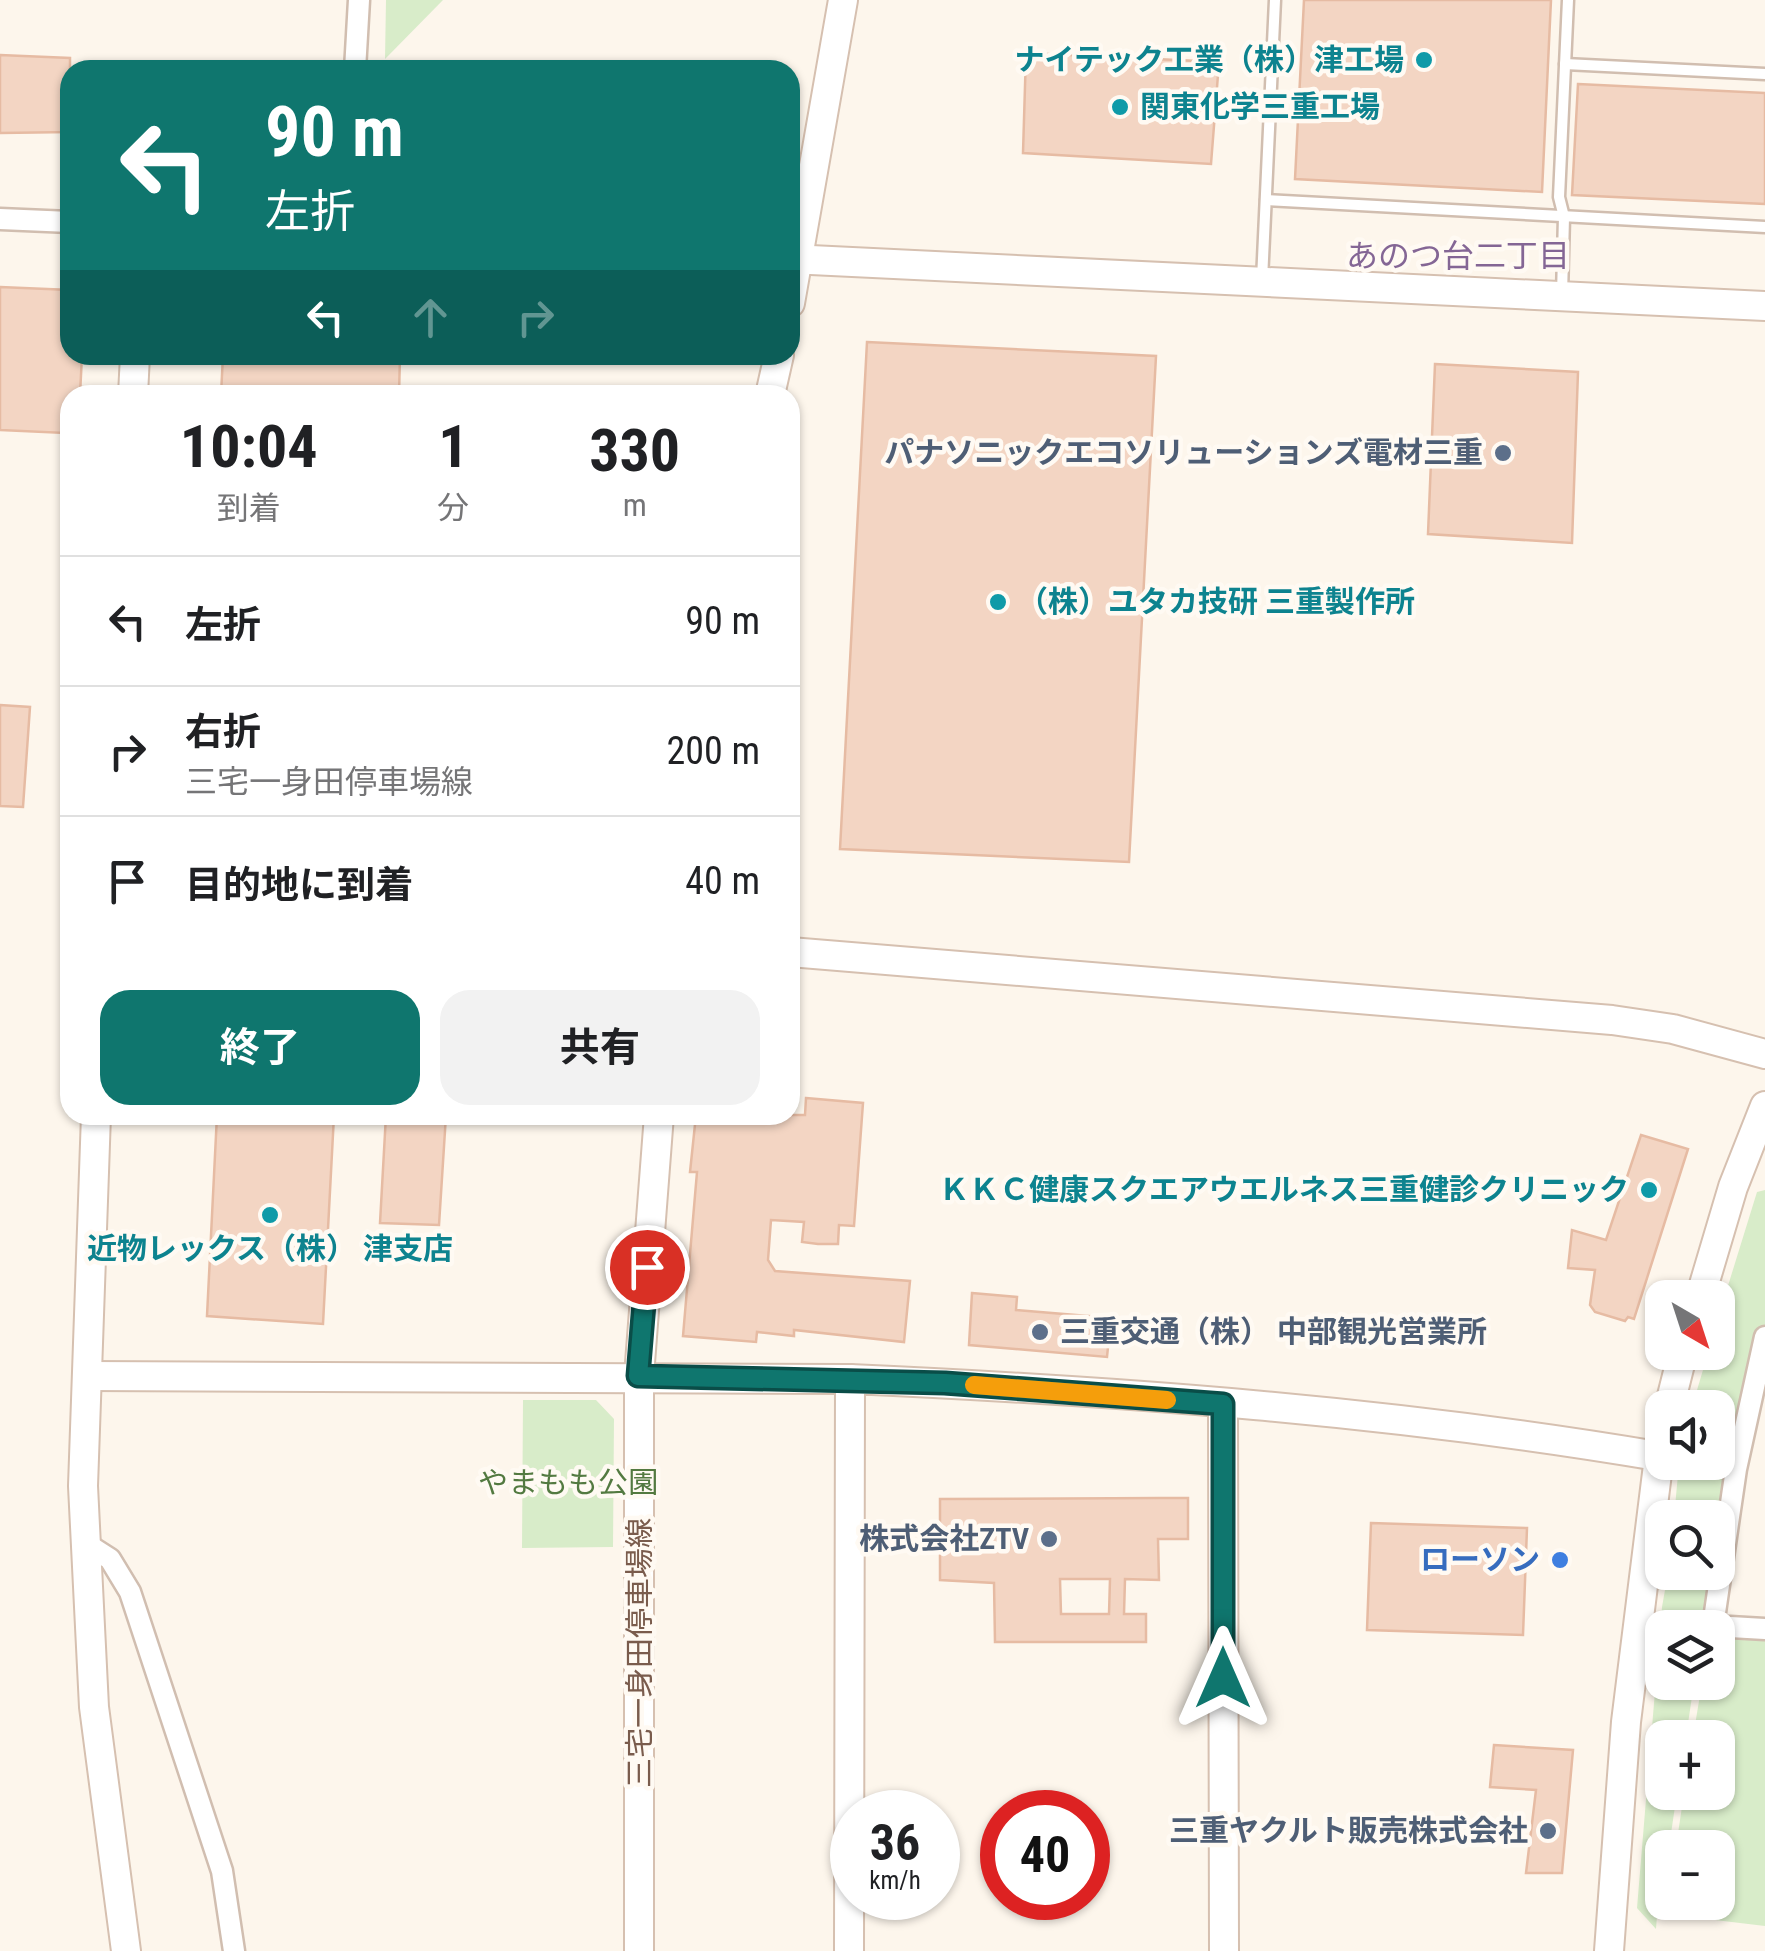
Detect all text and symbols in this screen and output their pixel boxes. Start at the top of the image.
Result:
place label: ナイテック工業（株）津工場 [1015,42,1404,77]
marker: ナイテック工業（株）津工場 [1413,49,1435,71]
place label: 関東化学三重工場 [1140,89,1380,124]
text: 90 m [265,91,404,173]
marker: 関東化学三重工場 [1109,96,1131,118]
icon: left [100,100,230,230]
text: 左折 [265,185,355,238]
district label: あのつ台二丁目 [1346,237,1570,275]
icon: left [298,290,353,345]
icon: ahead [403,290,458,345]
icon: right [508,290,563,345]
text: 10:04 [180,411,318,482]
text: 1 [438,411,469,482]
text: 330 [589,415,680,486]
place label: パナソニックエコソリューションズ電材三重 [884,435,1483,470]
marker: パナソニックエコソリューションズ電材三重 [1492,442,1514,464]
text: m [623,486,647,524]
text: 到着 [217,489,281,527]
text: 分 [437,489,469,527]
place label: （株）ユタカ技研 三重製作所 [1018,584,1415,619]
marker: （株）ユタカ技研 三重製作所 [987,591,1009,613]
icon: left [100,594,155,649]
text: 90 m [685,599,760,643]
text: 左折 [185,603,261,647]
text: 右折 [185,710,261,754]
icon: right [100,724,155,779]
text: 200 m [666,729,760,773]
text: 三宅一身田停車場線 [185,763,473,801]
icon: arrive [100,854,155,909]
text: 40 m [685,859,760,903]
text: 目的地に到着 [185,863,413,907]
button: 終了 [100,990,420,1105]
button: 共有 [440,990,760,1105]
place label: ＫＫＣ健康スクエアウエルネス三重健診クリニック [939,1172,1629,1207]
marker: ＫＫＣ健康スクエアウエルネス三重健診クリニック [1638,1179,1660,1201]
marker: 近物レックス（株） 津支店 [259,1204,281,1226]
pin [605,1225,690,1310]
place label: 近物レックス（株） 津支店 [87,1231,453,1266]
icon: arrive [620,1240,675,1295]
north arrow [1645,1280,1735,1370]
map controls [1645,1280,1735,1920]
place label: 三重交通（株） 中部観光営業所 [1060,1314,1487,1349]
marker: 三重交通（株） 中部観光営業所 [1029,1321,1051,1343]
button: sound [1645,1390,1735,1480]
park label: やまもも公園 [478,1465,658,1500]
button: search [1645,1500,1735,1590]
street label: 三宅一身田停車場線 [622,1518,657,1788]
place label: 株式会社ZTV [859,1521,1030,1556]
marker: 株式会社ZTV [1038,1528,1060,1550]
place label: ローソン [1420,1542,1540,1577]
marker: ローソン [1549,1549,1571,1571]
button: layers [1645,1610,1735,1700]
position arrow [1171,1626,1275,1730]
button: + [1645,1720,1735,1810]
speed limit sign: 40 [980,1790,1110,1920]
place label: 三重ヤクルト販売株式会社 [1169,1813,1528,1848]
text: 36 [870,1814,920,1872]
marker: 三重ヤクルト販売株式会社 [1537,1820,1559,1842]
button: − [1645,1830,1735,1920]
text: km/h [869,1866,921,1895]

